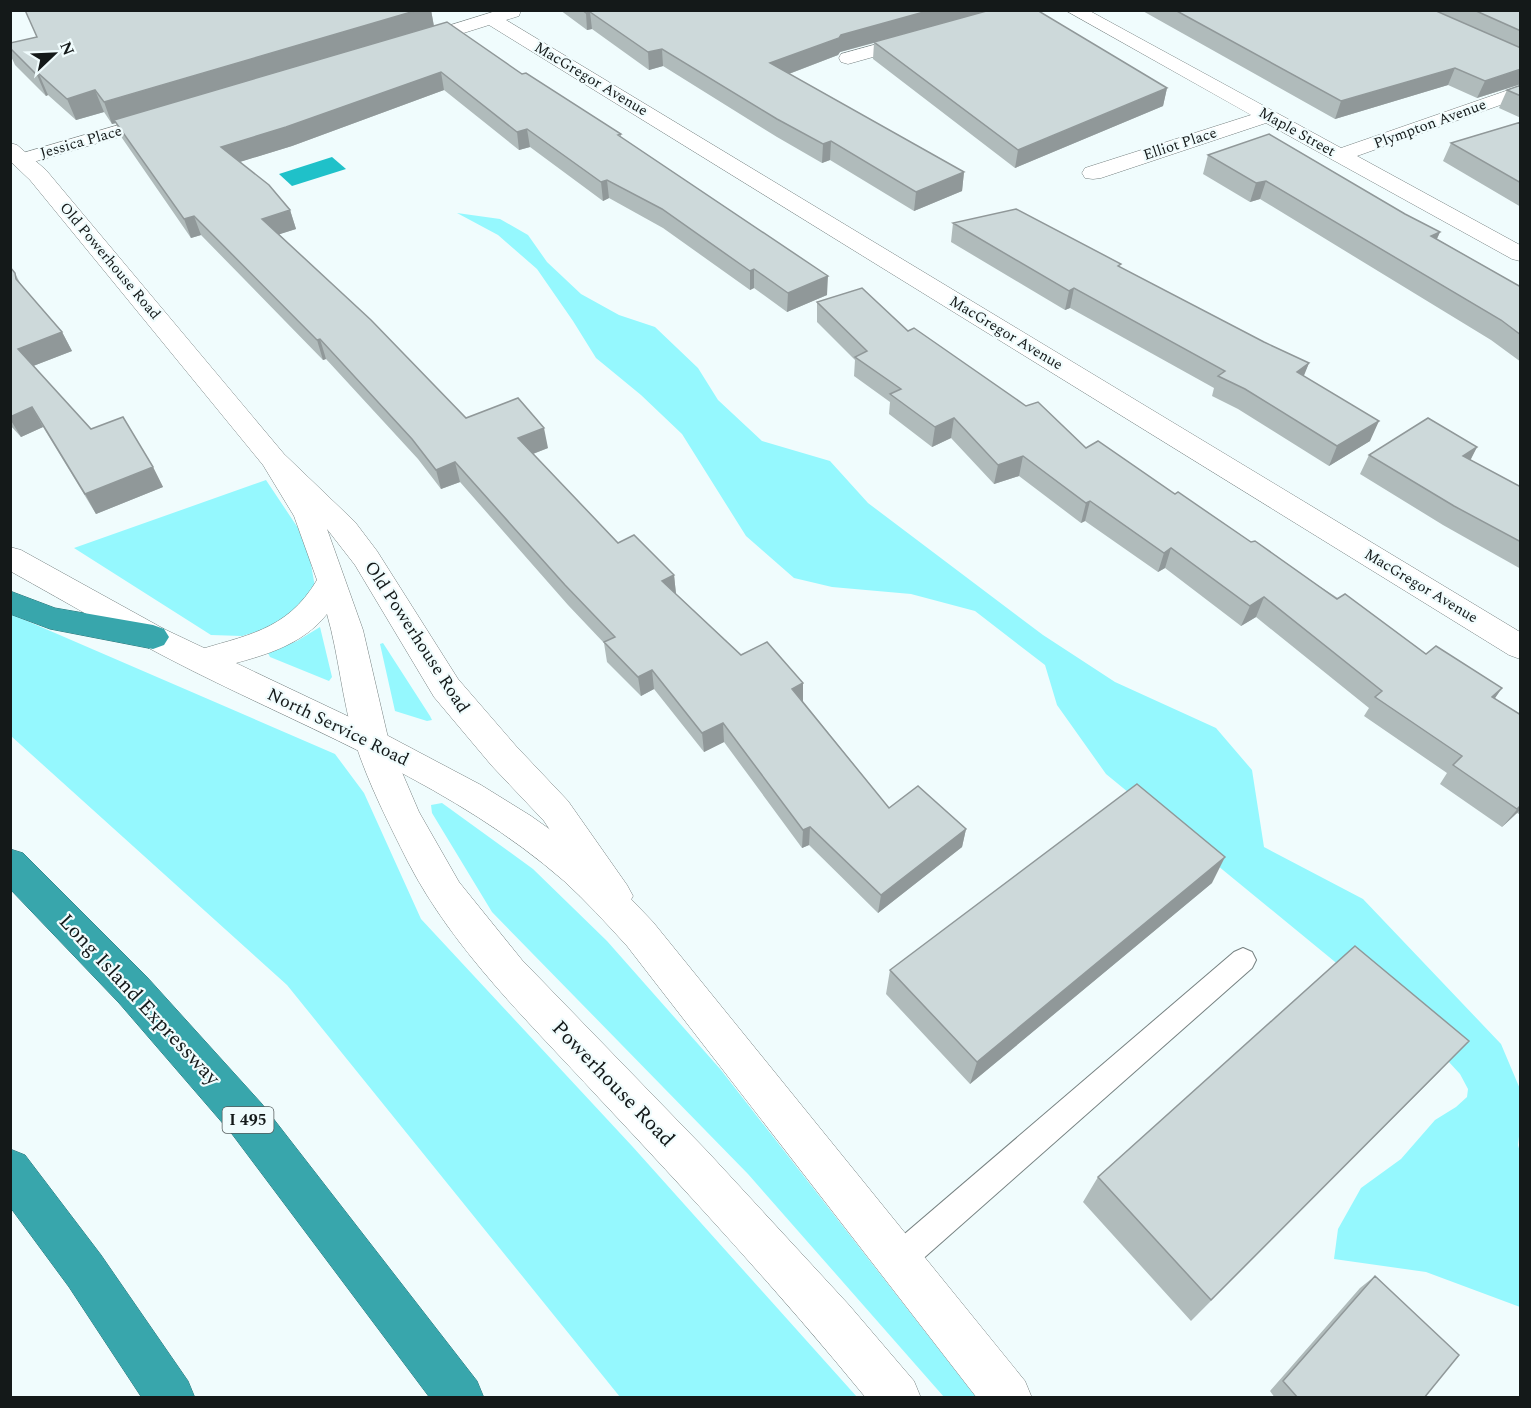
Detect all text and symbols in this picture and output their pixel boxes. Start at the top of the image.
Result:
north arrow [24,24,84,84]
street label: MacGregor Avenue [530,36,652,122]
text: N [53,38,80,59]
street label: Plympton Avenue [1371,93,1489,155]
street label: Maple Street [1254,101,1340,163]
street label: Jessica Place [37,119,125,165]
street label: Elliot Place [1140,121,1220,167]
street label: Old Powerhouse Road [54,197,166,325]
street label: MacGregor Avenue [945,290,1067,376]
street label: MacGregor Avenue [1360,543,1482,629]
street label: Old Powerhouse Road [358,556,476,718]
street label: North Service Road [262,681,414,773]
street label: Long Island Expressway [51,907,228,1094]
street label: Powerhouse Road [544,1013,682,1155]
road number: I 495 [222,1107,274,1133]

